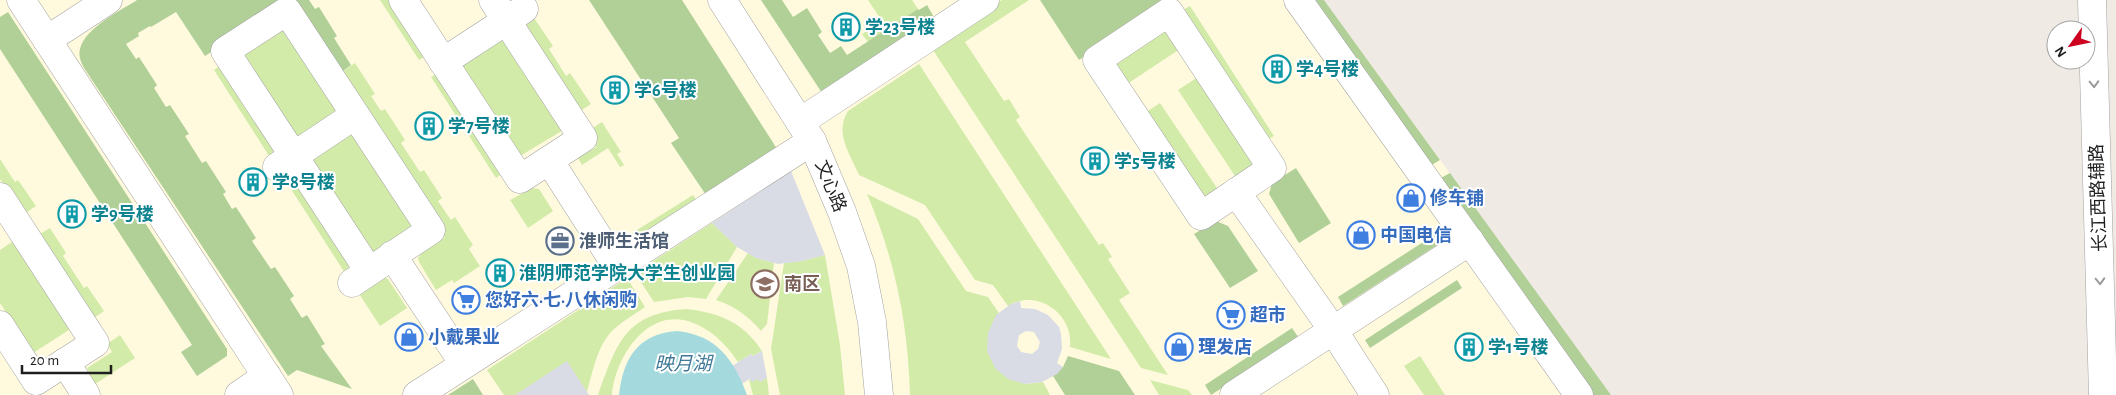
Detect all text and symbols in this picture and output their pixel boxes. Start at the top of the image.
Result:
building icon: 学23号楼 [831,12,861,42]
place label: 学23号楼 [865,17,935,37]
north arrow [2046,20,2096,70]
text: N [2052,44,2069,59]
building icon: 学4号楼 [1262,54,1292,84]
place label: 学4号楼 [1296,59,1359,79]
building icon: 学6号楼 [600,75,630,105]
place label: 学6号楼 [634,80,697,100]
one-way arrow [2089,80,2100,88]
building icon: 学7号楼 [414,111,444,141]
place label: 学7号楼 [448,116,510,136]
street label: 长江西路辅路 [2086,144,2110,252]
building icon: 学5号楼 [1080,146,1110,176]
place label: 学5号楼 [1114,151,1176,171]
street label: 文心路 [812,157,850,215]
building icon: 学8号楼 [238,167,268,197]
place label: 学8号楼 [272,172,335,192]
shop icon: 修车铺 [1396,183,1426,213]
place label: 修车铺 [1430,188,1484,208]
building icon: 学9号楼 [57,199,87,229]
place label: 学9号楼 [91,204,154,224]
shop icon: 中国电信 [1346,220,1376,250]
place label: 中国电信 [1380,225,1452,245]
office icon: 淮师生活馆 [545,226,575,256]
place label: 淮师生活馆 [579,231,669,251]
building icon: 淮阴师范学院大学生创业园 [485,258,515,288]
place label: 淮阴师范学院大学生创业园 [519,263,735,283]
school or university icon: 南区 [750,269,780,299]
place label: 南区 [784,275,820,294]
one-way arrow [2095,278,2105,285]
supermarket icon: 您好六·七·八休闲购 [451,285,481,315]
place label: 您好六·七·八休闲购 [485,290,637,310]
supermarket icon: 超市 [1216,300,1246,330]
place label: 超市 [1250,305,1286,325]
shop icon: 小戴果业 [394,322,424,352]
place label: 小戴果业 [428,328,500,347]
shop icon: 理发店 [1164,332,1194,362]
building icon: 学1号楼 [1454,332,1484,362]
place label: 理发店 [1198,337,1252,357]
place label: 学1号楼 [1488,337,1548,357]
scale bar [22,342,111,374]
text: 20 m [30,353,59,368]
water label: 映月湖 [654,354,714,374]

